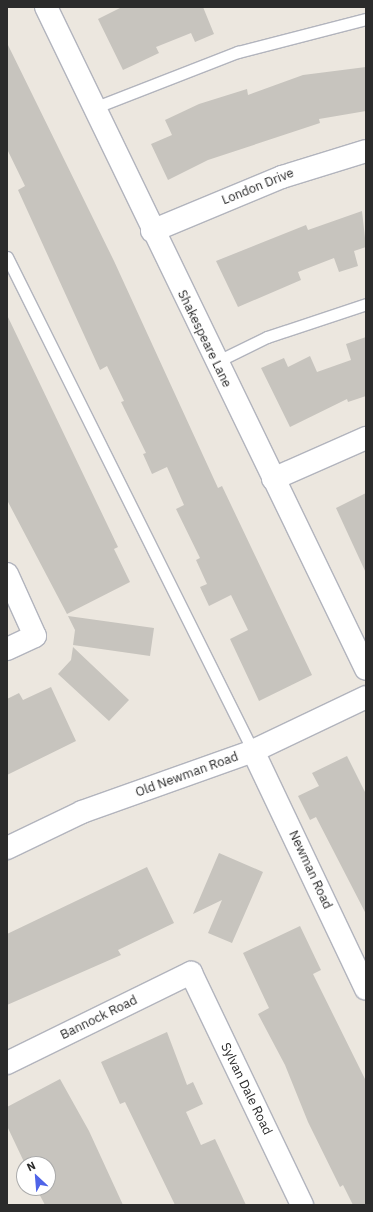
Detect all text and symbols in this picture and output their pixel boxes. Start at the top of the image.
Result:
street label: London Drive [220,165,296,209]
street label: Shakespeare Lane [174,288,234,390]
street label: Old Newman Road [133,749,241,801]
street label: Newman Road [285,828,335,912]
street label: Bannock Road [58,993,140,1043]
street label: Sylvan Dale Road [217,1040,275,1138]
north arrow [16,1156,56,1196]
text: N [25,1158,38,1174]

